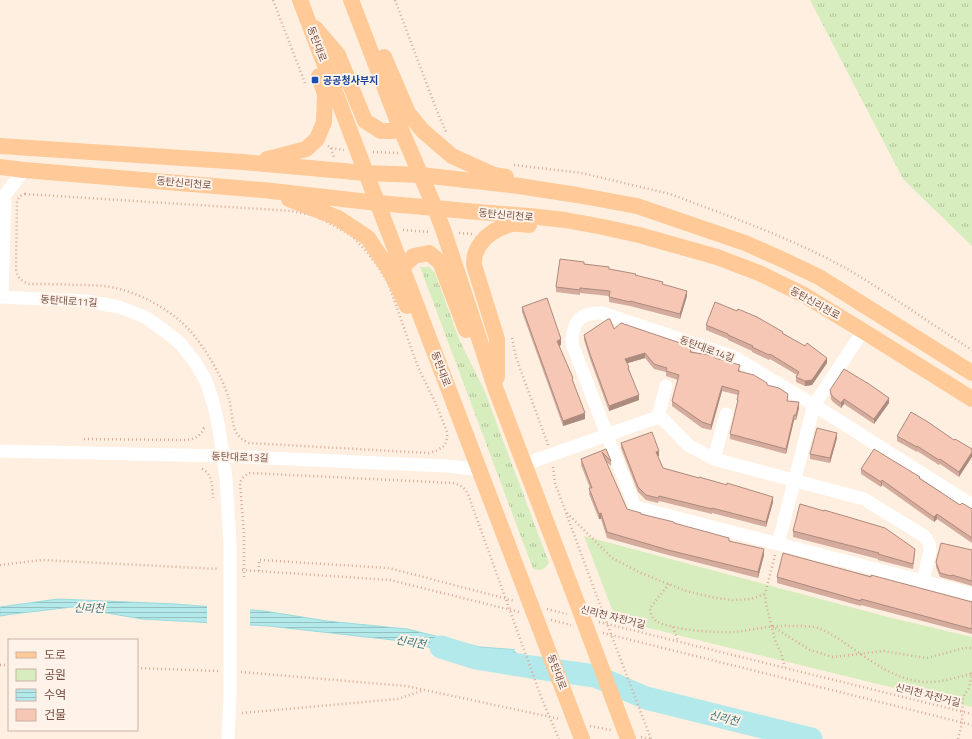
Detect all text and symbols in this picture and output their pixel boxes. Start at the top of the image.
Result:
street label: 동탄대로 [303,24,331,64]
place label: 공공청사부지 [323,73,378,88]
marker: 공공청사부지 [310,75,320,85]
street label: 동탄신리천로 [156,173,212,193]
street label: 동탄신리천로 [478,205,534,225]
street label: 동탄신리천로 [787,283,843,323]
street label: 동탄대로11길 [40,292,98,310]
street label: 동탄대로14길 [678,332,736,366]
street label: 동탄대로 [427,349,455,389]
street label: 동탄대로13길 [211,449,269,465]
water label: 신리천 [74,600,106,616]
street label: 신리천 자전거길 [579,602,647,632]
water label: 신리천 [395,632,429,653]
legend [8,639,138,731]
text: 도로 [44,645,66,664]
street label: 동탄대로 [543,652,571,692]
text: 공원 [44,665,66,684]
street label: 신리천 자전거길 [894,680,962,710]
text: 수역 [44,685,66,704]
text: 건물 [44,705,66,724]
water label: 신리천 [707,707,742,730]

